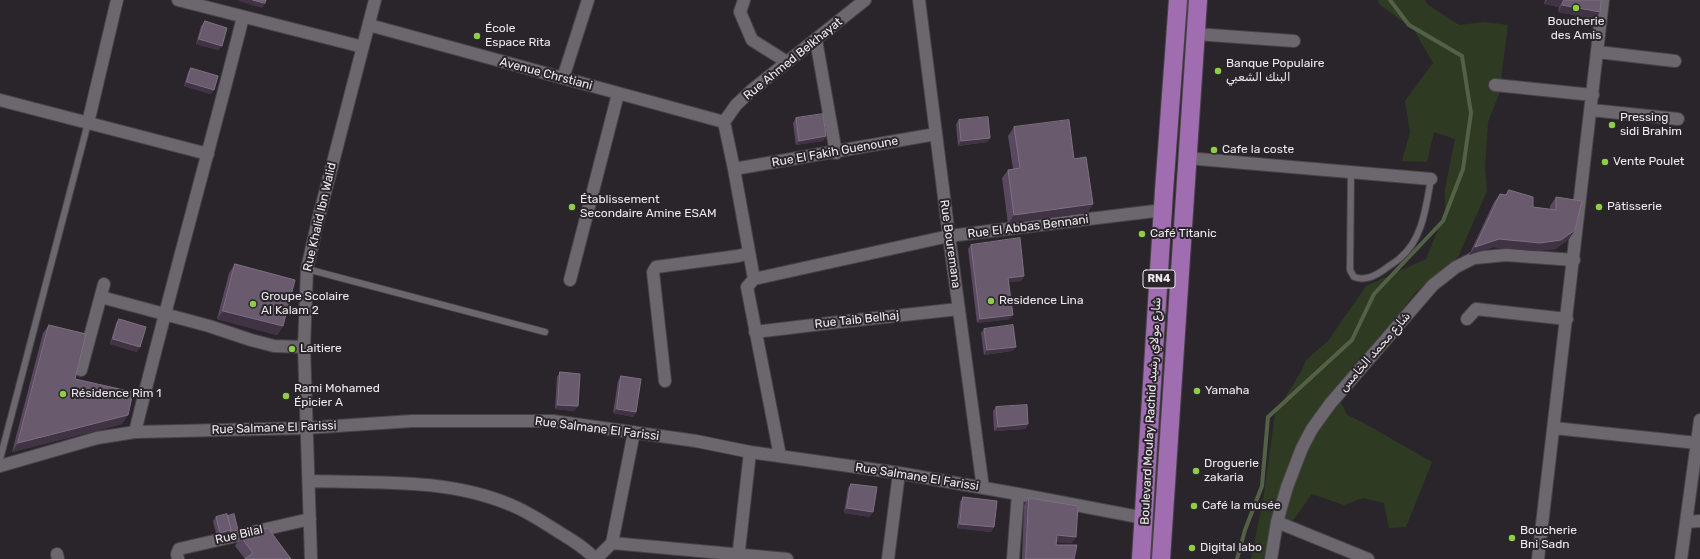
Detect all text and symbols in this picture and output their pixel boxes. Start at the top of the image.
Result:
marker: Boucherie des Amis [1571,3,1581,13]
street label: Rue Ahmed Belkhayat [741,15,845,103]
place label: Boucherie des Amis [1548,15,1604,43]
place label: École Espace Rita [485,22,551,50]
marker: École Espace Rita [472,31,482,41]
street label: Avenue Chrstiani [498,55,594,93]
place label: Banque Populaire البنك الشعبي [1226,57,1324,85]
marker: Banque Populaire البنك الشعبي [1213,66,1223,76]
place label: Pressing sidi Brahim [1620,111,1682,139]
marker: Pressing sidi Brahim [1607,120,1617,130]
street label: Rue El Fakih Guenoune [771,134,899,170]
place label: Cafe la coste [1222,143,1294,157]
marker: Cafe la coste [1209,145,1219,155]
place label: Vente Poulet [1613,155,1685,169]
marker: Vente Poulet [1600,157,1610,167]
street label: Rue Khalid Ibn Walid [300,161,340,273]
place label: Établissement Secondaire Amine ESAM [580,193,716,221]
street label: Rue Bouremana [937,199,963,289]
place label: Pâtisserie [1607,200,1662,214]
marker: Établissement Secondaire Amine ESAM [567,202,577,212]
marker: Pâtisserie [1594,202,1604,212]
street label: Rue El Abbas Bennani [967,212,1089,242]
place label: Café Titanic [1150,227,1217,241]
marker: Café Titanic [1137,229,1147,239]
road number: RN4 [1143,270,1175,288]
place label: Groupe Scolaire Al Kalam 2 [261,290,349,318]
place label: Residence Lina [999,294,1084,308]
marker: Residence Lina [986,296,996,306]
street label: Boulevard Moulay Rachid شارع مولاي رشيد [1138,297,1164,525]
marker: Groupe Scolaire Al Kalam 2 [248,299,258,309]
street label: Rue Taib Belhaj [814,308,900,332]
street label: شارع محمد الخامس [1337,309,1413,395]
place label: Laitiere [300,342,342,356]
marker: Laitiere [287,344,297,354]
place label: Rami Mohamed Épicier A [294,382,380,410]
place label: Yamaha [1205,384,1249,398]
marker: Yamaha [1192,386,1202,396]
place label: Résidence Rim 1 [71,387,161,401]
marker: Résidence Rim 1 [58,389,68,399]
marker: Rami Mohamed Épicier A [281,391,291,401]
street label: Rue Salmane El Farissi [534,414,660,444]
street label: Rue Salmane El Farissi [211,419,337,437]
place label: Droguerie zakaria [1204,457,1259,485]
street label: Rue Salmane El Farissi [854,460,980,494]
marker: Droguerie zakaria [1191,466,1201,476]
place label: Café la musée [1202,499,1281,513]
marker: Café la musée [1189,501,1199,511]
street label: Rue Bilal [214,523,264,547]
place label: Boucherie Bni Sadn [1520,524,1577,552]
marker: Boucherie Bni Sadn [1507,533,1517,543]
place label: Digital labo [1200,541,1262,555]
marker: Digital labo [1187,543,1197,553]

